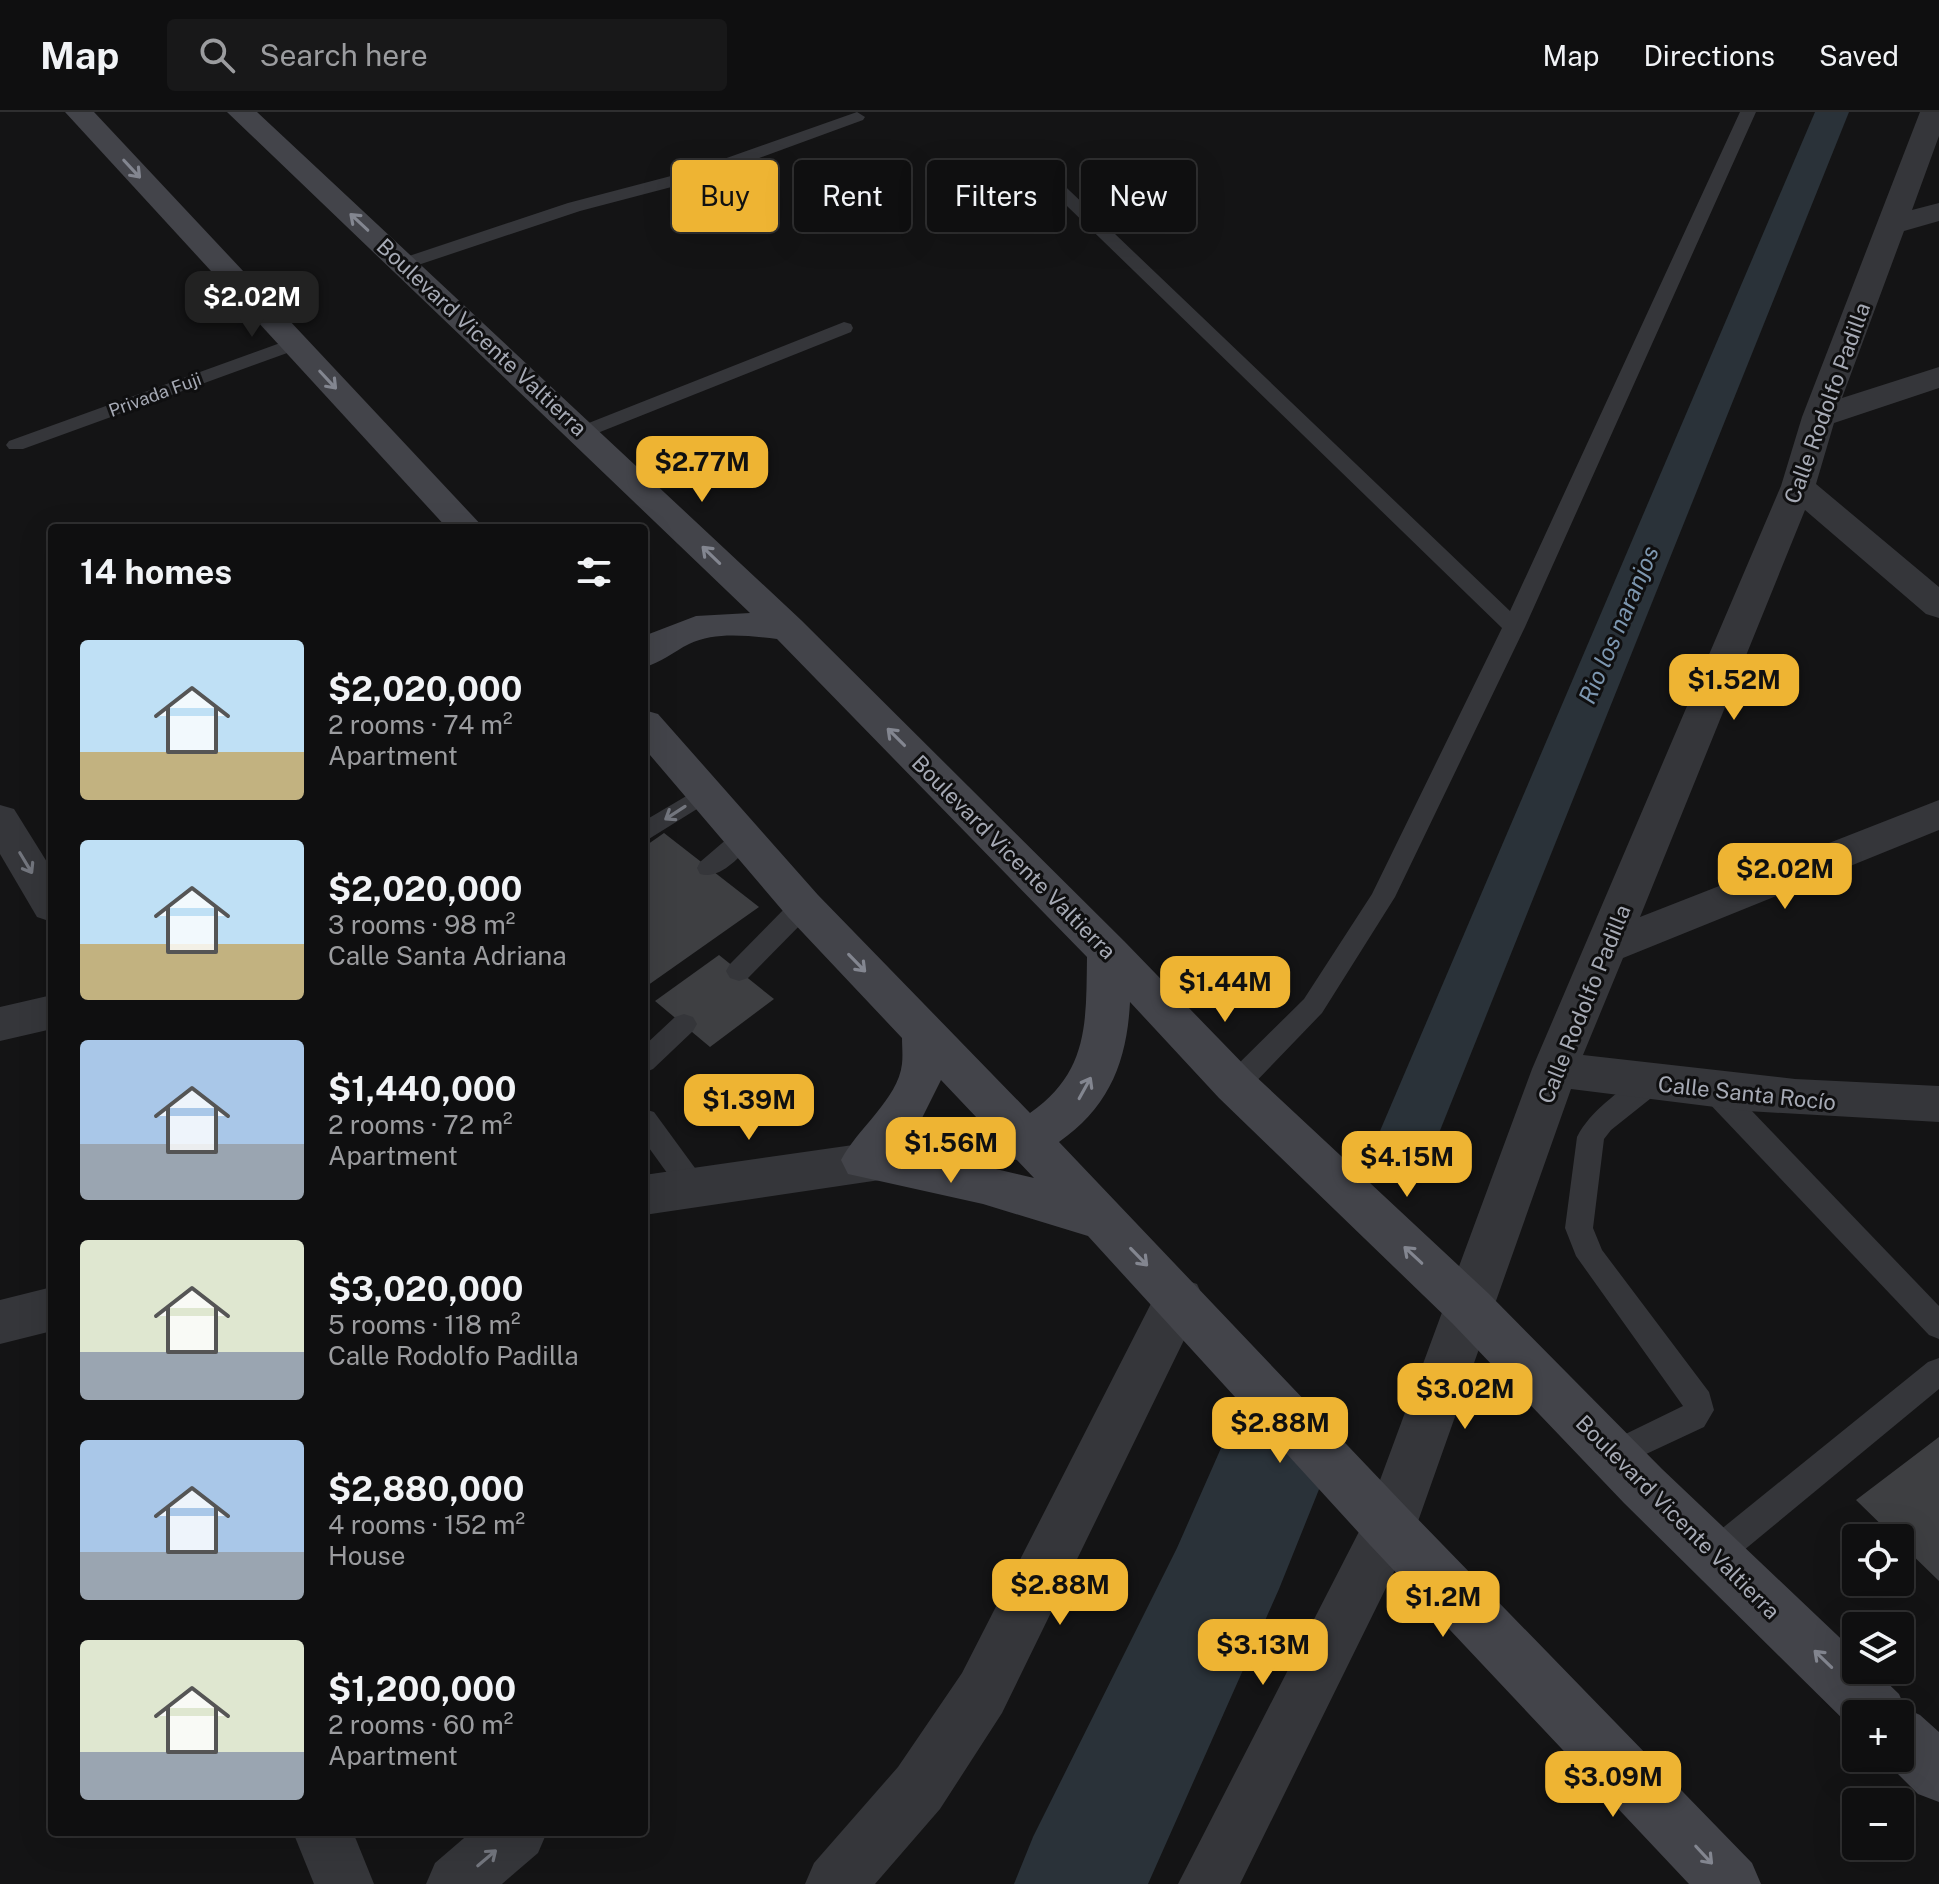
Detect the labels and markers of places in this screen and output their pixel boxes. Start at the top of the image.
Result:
pin: $2.02M [187,271,317,339]
pin: $2.77M [637,436,767,504]
pin: $1.52M [1669,654,1799,722]
pin: $2.02M [1720,843,1850,911]
pin: $1.44M [1160,956,1290,1024]
pin: $1.39M [684,1074,814,1142]
pin: $1.56M [886,1117,1016,1185]
pin: $4.15M [1342,1131,1472,1199]
pin: $3.02M [1400,1363,1530,1431]
pin: $2.88M [1215,1397,1345,1465]
pin: $2.88M [995,1559,1125,1627]
pin: $1.2M [1387,1571,1499,1639]
pin: $3.13M [1198,1619,1328,1687]
pin: $3.09M [1548,1751,1678,1819]

